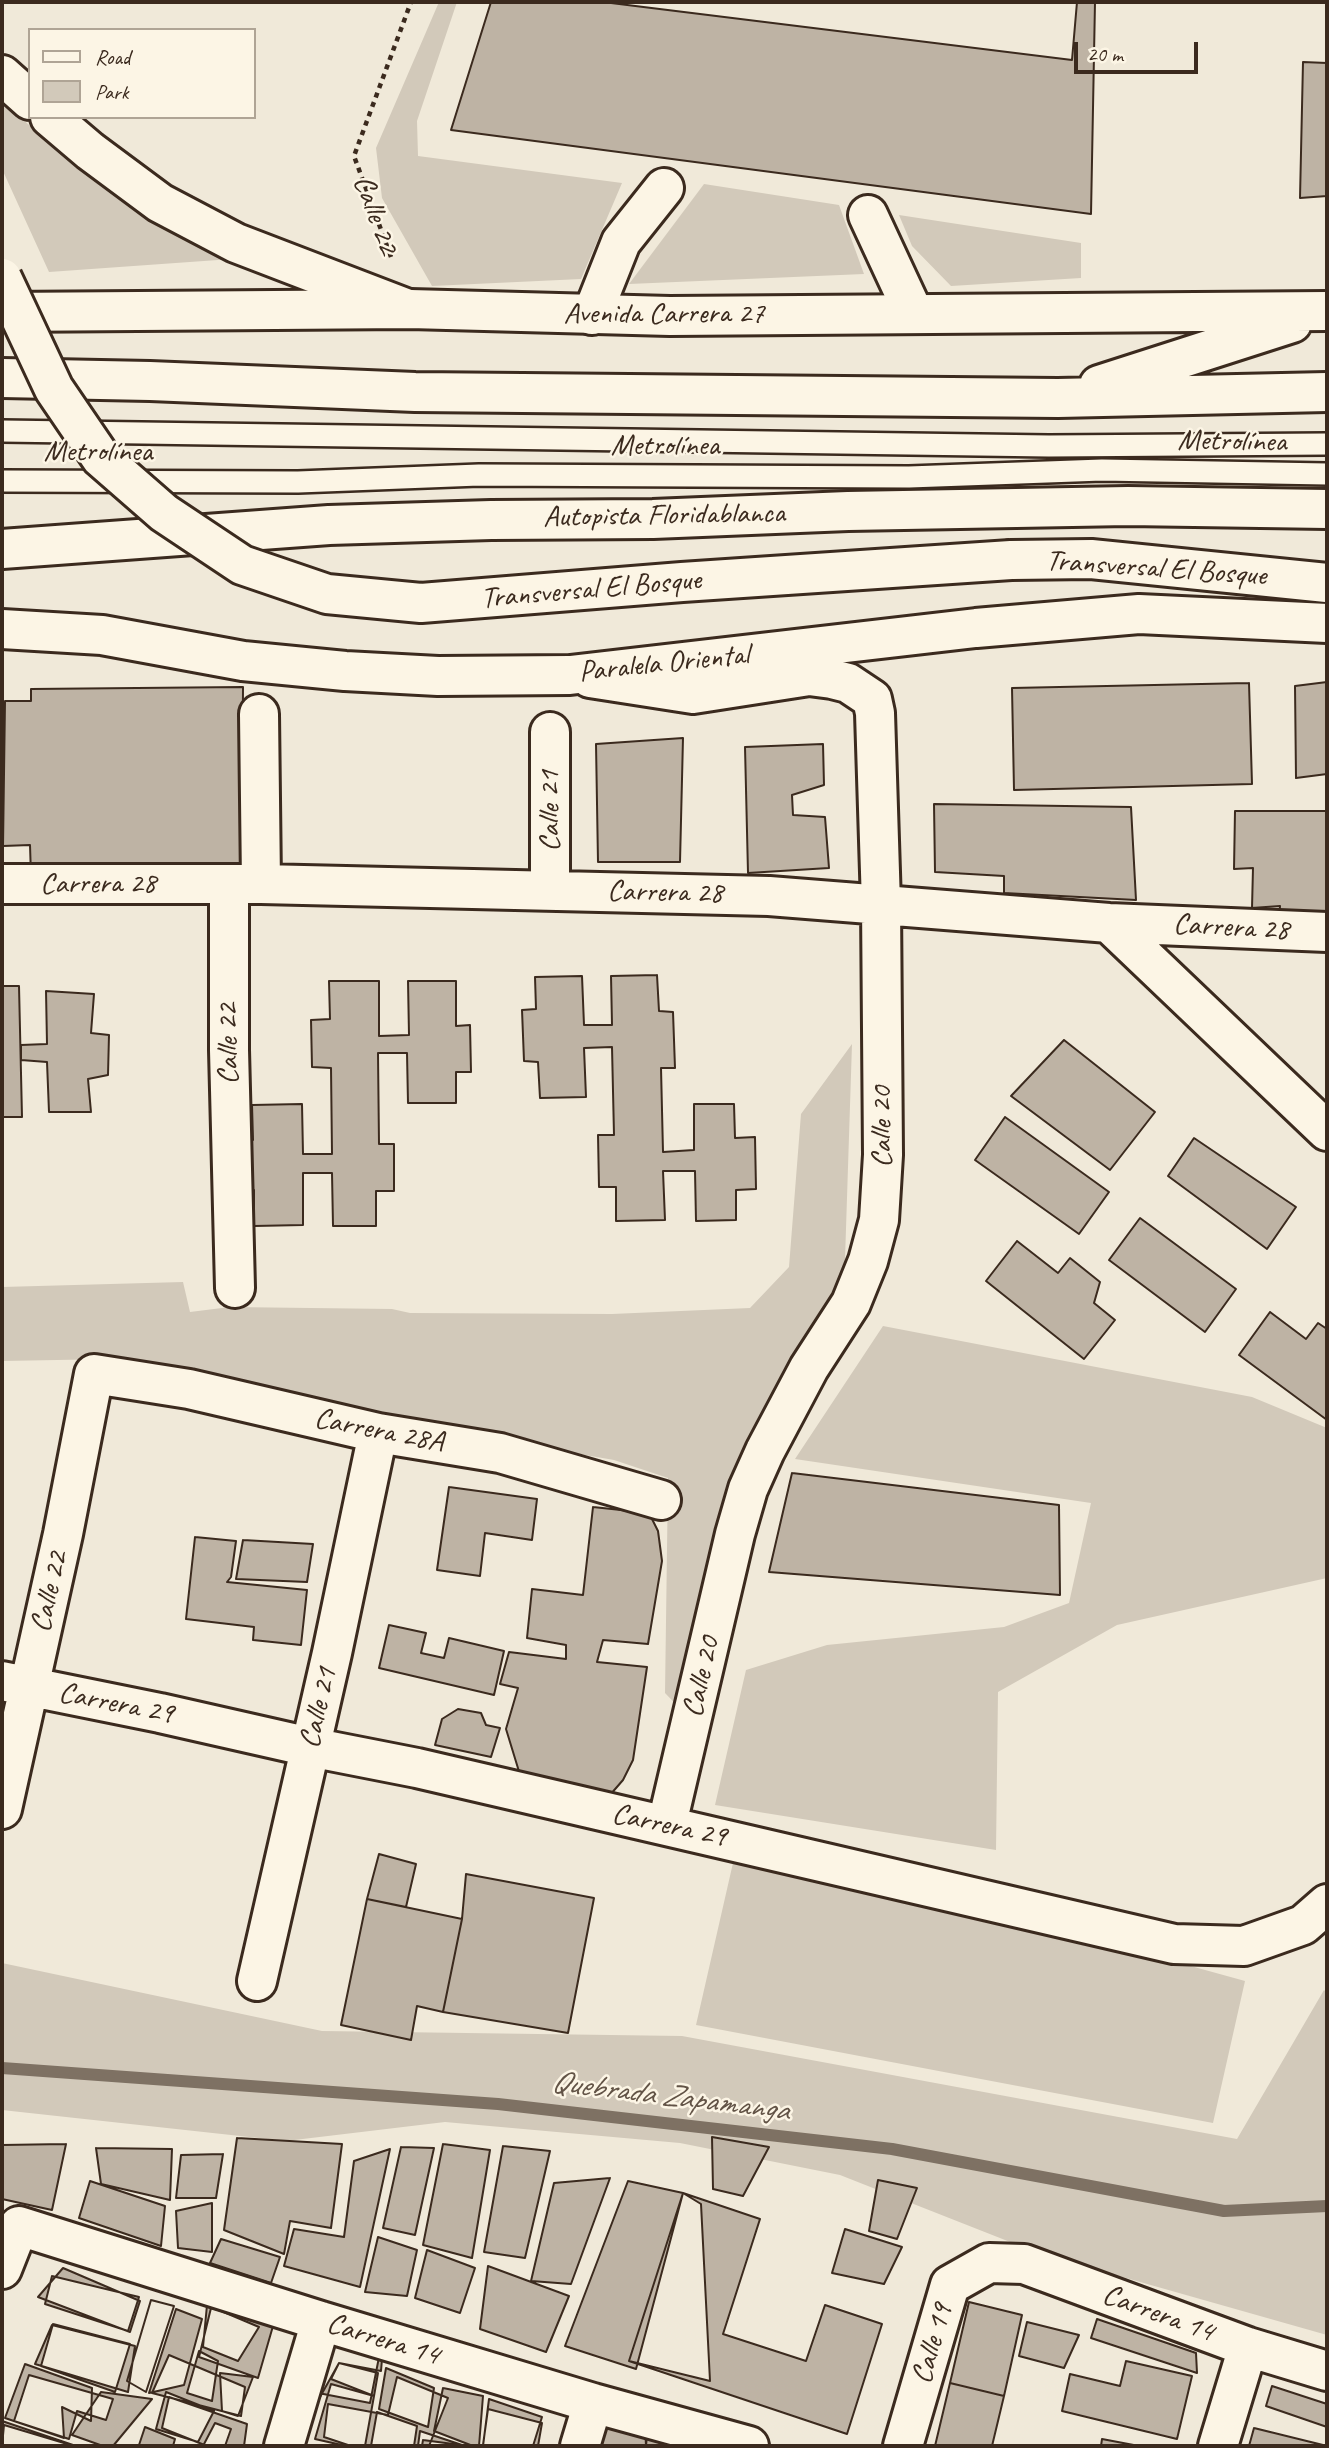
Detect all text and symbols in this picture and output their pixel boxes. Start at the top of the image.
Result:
legend [28,28,256,119]
scale bar [1077,28,1201,72]
text: 20 m [1087,41,1123,67]
text: Road [95,44,130,70]
text: Park [95,79,128,105]
street label: Calle 22 [344,171,406,259]
street label: Avenida Carrera 27 [563,296,765,332]
street label: Metrolínea [1177,423,1287,461]
street label: Metrolínea [611,428,719,464]
street label: Metrolínea [44,434,152,470]
street label: Autopista Floridablanca [543,496,785,536]
street label: Transversal El Bosque [1045,543,1267,595]
street label: Transversal El Bosque [479,562,703,618]
street label: Paralela Oriental [577,637,751,691]
street label: Calle 21 [532,770,568,852]
street label: Carrera 28 [40,866,156,902]
street label: Carrera 28 [607,874,723,912]
street label: Carrera 28 [1172,907,1290,949]
street label: Calle 22 [210,1003,248,1085]
street label: Calle 20 [864,1086,900,1168]
street label: Carrera 28A [311,1401,447,1461]
street label: Calle 22 [23,1548,77,1636]
street label: Calle 20 [675,1633,729,1721]
street label: Calle 21 [292,1664,346,1752]
street label: Carrera 29 [56,1675,176,1733]
street label: Carrera 29 [609,1796,729,1856]
water label: Quebrada Zapamanga [549,2063,791,2131]
street label: Carrera 14 [1097,2277,1219,2351]
street label: Calle 19 [904,2300,962,2388]
street label: Carrera 14 [322,2306,444,2374]

